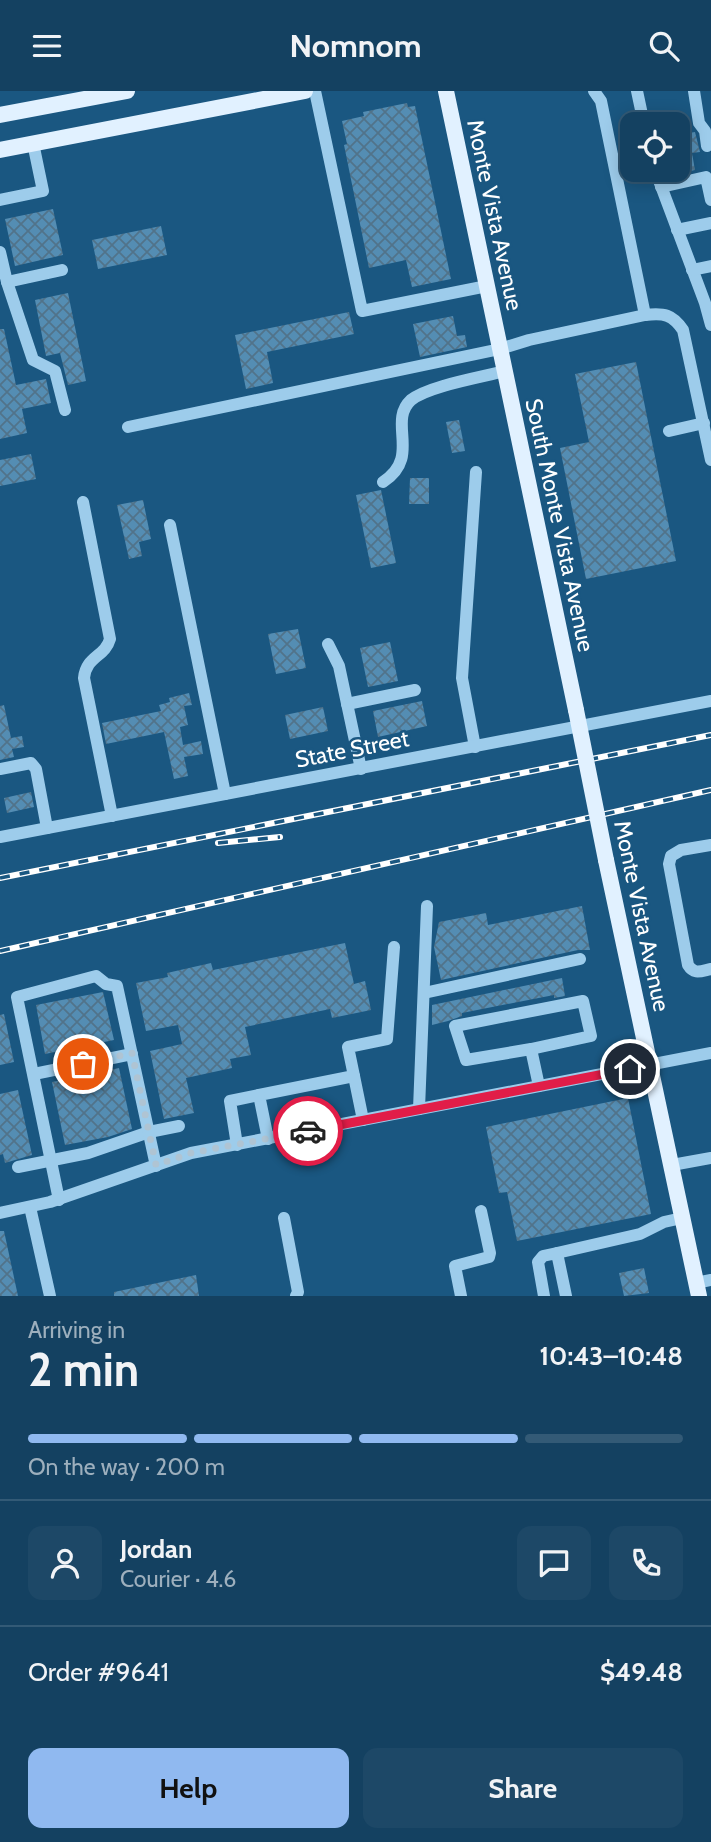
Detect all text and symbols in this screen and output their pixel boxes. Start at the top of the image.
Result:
text: Nomnom [290,26,421,65]
icon: menu [28,27,66,65]
icon: search [645,27,683,65]
map controls [620,112,690,182]
button: locate [620,112,690,182]
street label: Monte Vista Avenue [461,117,529,313]
street label: South Monte Vista Avenue [519,396,601,654]
street label: State Street [293,724,412,774]
street label: Monte Vista Avenue [608,818,676,1014]
pin [53,1034,113,1094]
pin [600,1039,660,1099]
icon: bag [64,1045,102,1083]
icon: home [611,1050,649,1088]
courier [273,1096,343,1166]
icon: car [289,1112,327,1150]
text: Arriving in [28,1316,125,1344]
text: 10:43–10:48 [540,1340,683,1372]
text: 2 min [28,1342,139,1398]
text: On the way · 200 m [28,1453,225,1481]
button: person [28,1526,102,1600]
button: chat [517,1526,591,1600]
button: phone [609,1526,683,1600]
text: Jordan [120,1533,192,1565]
text: Courier · 4.6 [120,1565,236,1593]
text: Order #9641 [28,1656,169,1688]
text: $49.48 [600,1656,683,1688]
button: Help [28,1748,349,1828]
button: Share [363,1748,683,1828]

